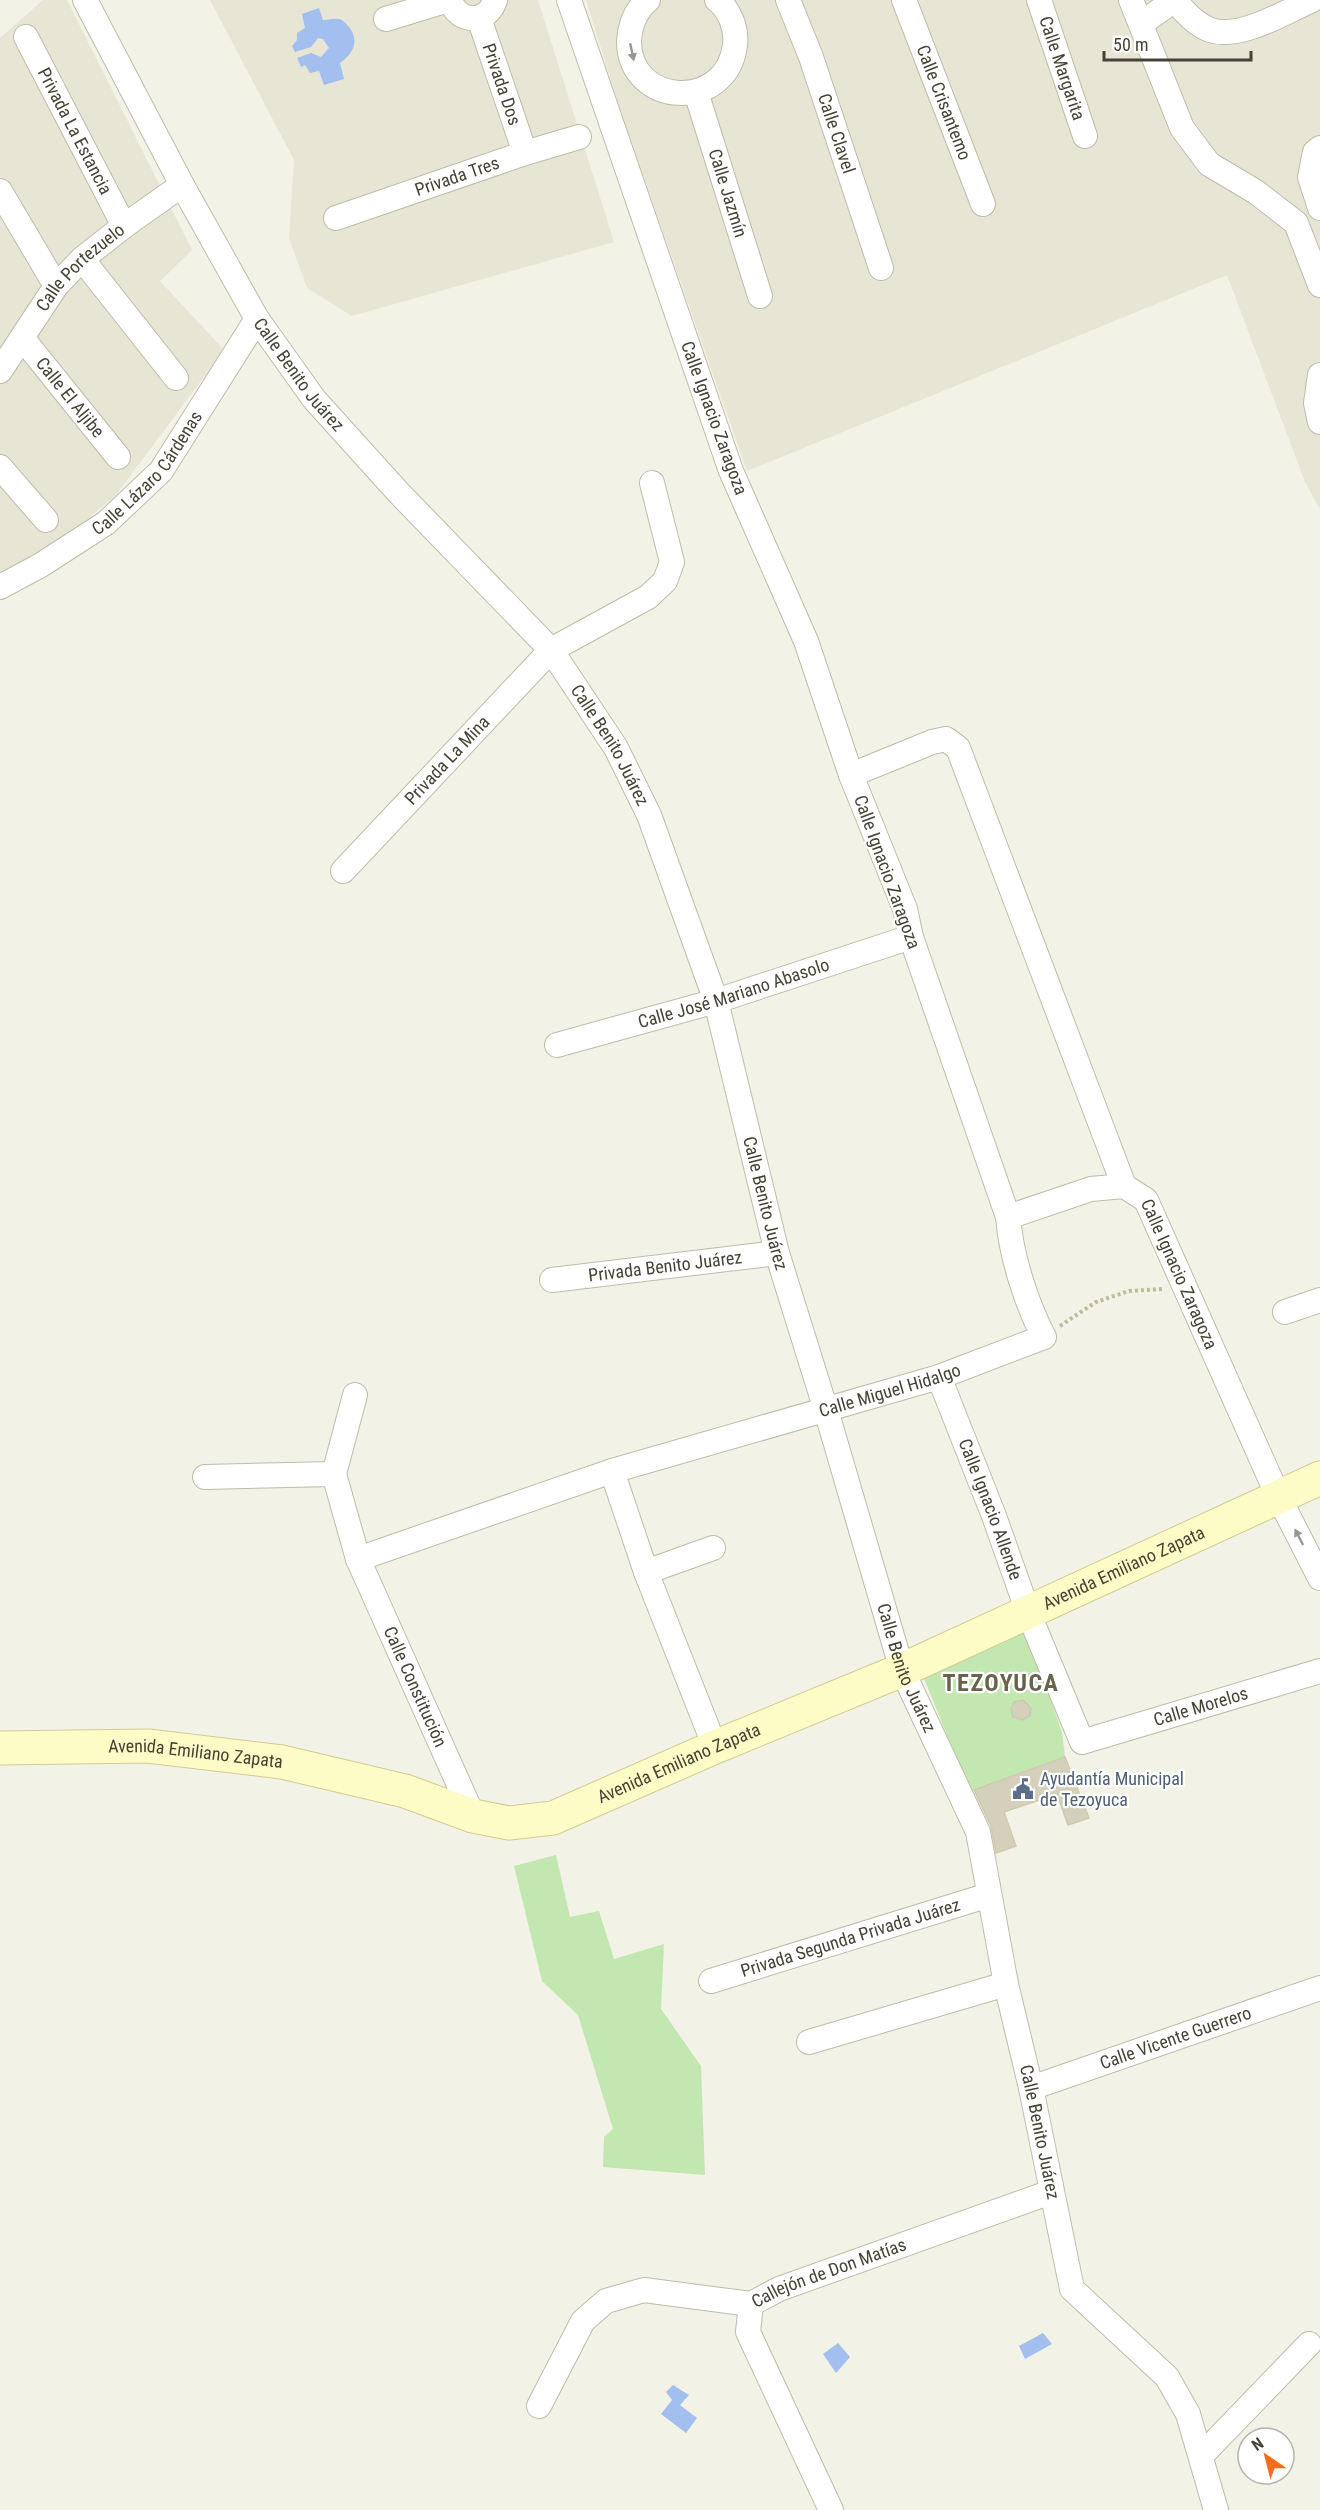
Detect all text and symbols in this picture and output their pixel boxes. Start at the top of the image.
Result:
street label: Calle Margarita [1035,13,1090,123]
scale bar [1104,24,1251,62]
text: 50 m [1113,34,1148,55]
street label: Privada Dos [478,40,526,128]
street label: Calle Crisantemo [912,42,976,163]
one-way arrow [627,43,637,61]
street label: Privada La Estancia [34,64,117,198]
street label: Calle Clavel [814,91,860,176]
street label: Calle Jazmín [704,146,752,240]
street label: Privada Tres [412,152,502,200]
street label: Calle Portezuelo [31,219,128,315]
street label: Calle Benito Juárez [250,314,349,435]
street label: Calle Ignacio Zaragoza [677,338,752,498]
street label: Calle El Aljibe [32,353,109,441]
street label: Calle Lázaro Cárdenas [88,407,206,539]
street label: Calle Benito Juárez [567,680,654,809]
street label: Privada La Mina [400,711,494,809]
street label: Calle Ignacio Zaragoza [850,792,925,952]
street label: Calle José Mariano Abasolo [636,954,832,1032]
street label: Calle Benito Juárez [739,1134,793,1273]
street label: Calle Ignacio Zaragoza [1137,1196,1222,1352]
street label: Privada Benito Juárez [587,1246,743,1286]
street label: Calle Miguel Hidalgo [816,1359,963,1421]
street label: Calle Ignacio Allende [954,1436,1027,1583]
street label: Avenida Emiliano Zapata [1040,1521,1208,1614]
one-way arrow [1294,1528,1304,1545]
street label: Calle Benito Juárez [873,1601,941,1736]
street label: Calle Constitución [380,1623,452,1750]
district label: TEZOYUCA [943,1669,1059,1697]
street label: Calle Morelos [1151,1682,1250,1730]
street label: Avenida Emiliano Zapata [594,1718,763,1807]
street label: Avenida Emiliano Zapata [108,1735,284,1772]
place label: Ayudantía Municipal de Tezoyuca [1040,1768,1184,1810]
public building icon: Ayudantía Municipal de Tezoyuca [1011,1777,1035,1801]
street label: Privada Segunda Privada Juárez [738,1894,963,1981]
street label: Calle Vicente Guerrero [1097,2002,1254,2073]
street label: Calle Benito Juárez [1016,2063,1064,2201]
street label: Callejón de Don Matías [748,2234,909,2312]
north arrow [1236,2426,1296,2486]
text: N [1248,2434,1267,2455]

